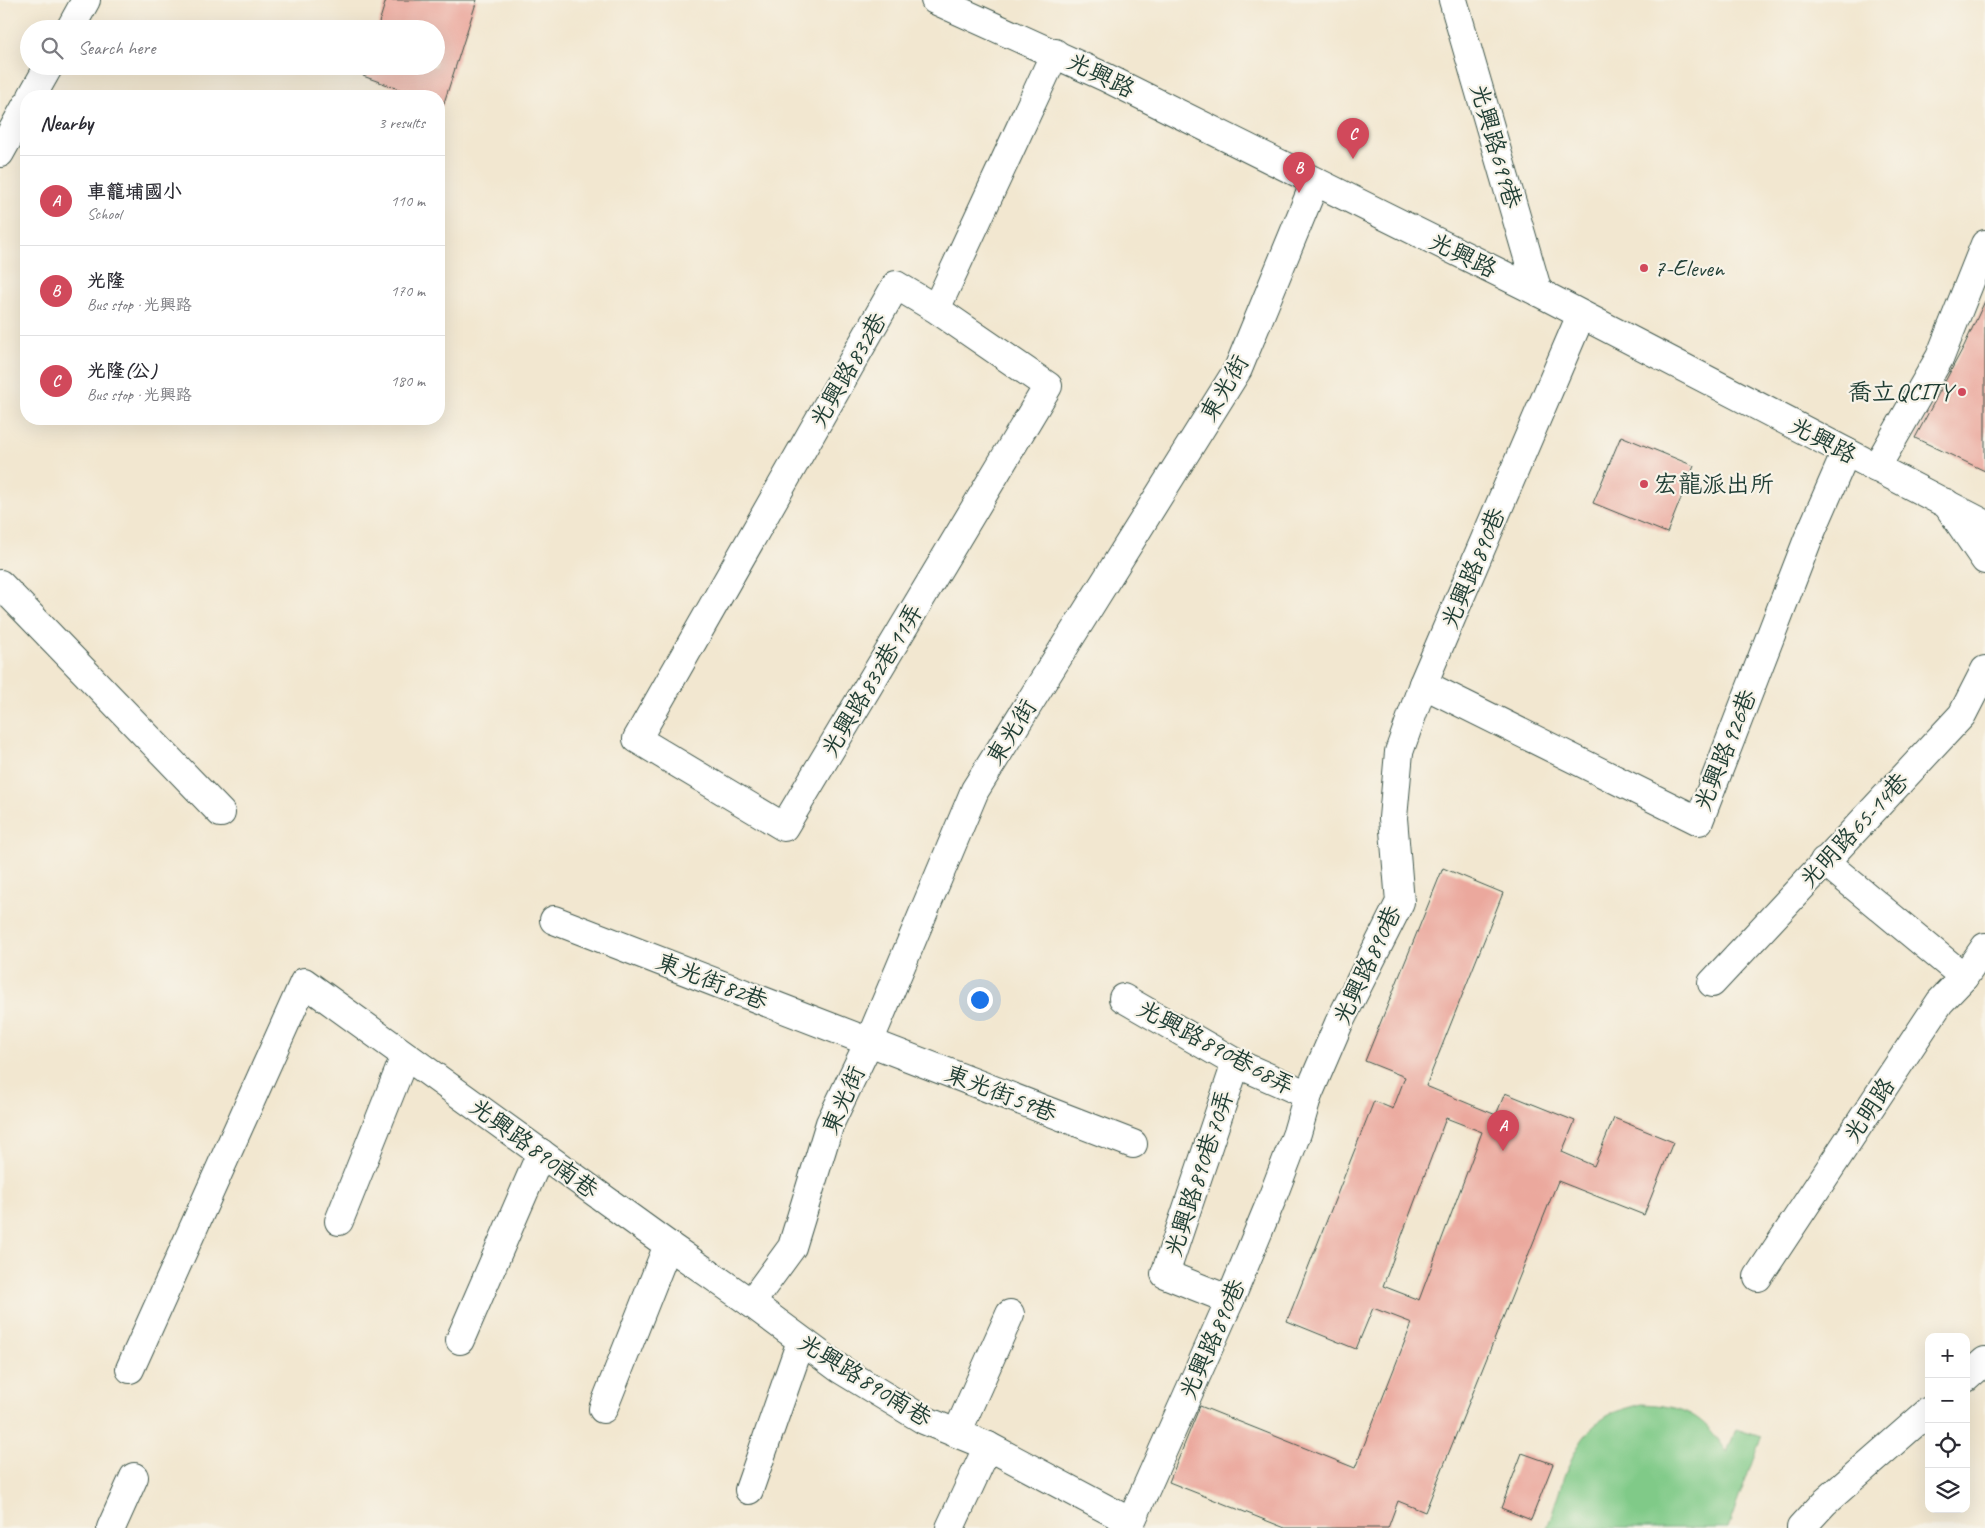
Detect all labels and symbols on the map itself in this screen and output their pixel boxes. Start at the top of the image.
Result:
street label: 光興路 [1062,46,1140,104]
street label: 光興路699巷 [1464,80,1528,212]
pin: C [1337,118,1369,159]
pin: B [1283,152,1315,193]
street label: 光興路 [1424,226,1502,284]
place label: 7-Eleven [1654,253,1725,283]
marker: 7-Eleven [1638,262,1650,274]
street label: 光興路832巷 [803,307,893,433]
street label: 東光街 [1193,349,1255,427]
place label: 喬立QCITY [1848,377,1957,407]
marker: 喬立QCITY [1956,386,1968,398]
street label: 光興路 [1784,410,1862,470]
place label: 宏龍派出所 [1654,469,1774,499]
marker: 宏龍派出所 [1638,478,1650,490]
street label: 光興路890巷 [1434,503,1512,633]
street label: 光興路832巷11弄 [814,598,930,762]
street label: 光興路926巷 [1687,685,1763,815]
street label: 東光街 [979,694,1043,770]
street label: 光明路65-14巷 [1793,766,1915,894]
street label: 光興路890巷 [1326,900,1408,1030]
street label: 東光街82巷 [652,946,772,1016]
your location [967,987,993,1013]
street label: 光興路890巷68弄 [1132,993,1300,1101]
street label: 東光街59巷 [941,1058,1061,1128]
street label: 東光街 [815,1061,871,1139]
street label: 光明路 [1836,1072,1902,1148]
street label: 光興路890巷70弄 [1158,1086,1240,1260]
street label: 光興路890南巷 [464,1091,604,1205]
pin: A [1487,1110,1519,1151]
street label: 光興路890巷 [1172,1274,1252,1404]
street label: 光興路890南巷 [792,1327,938,1433]

